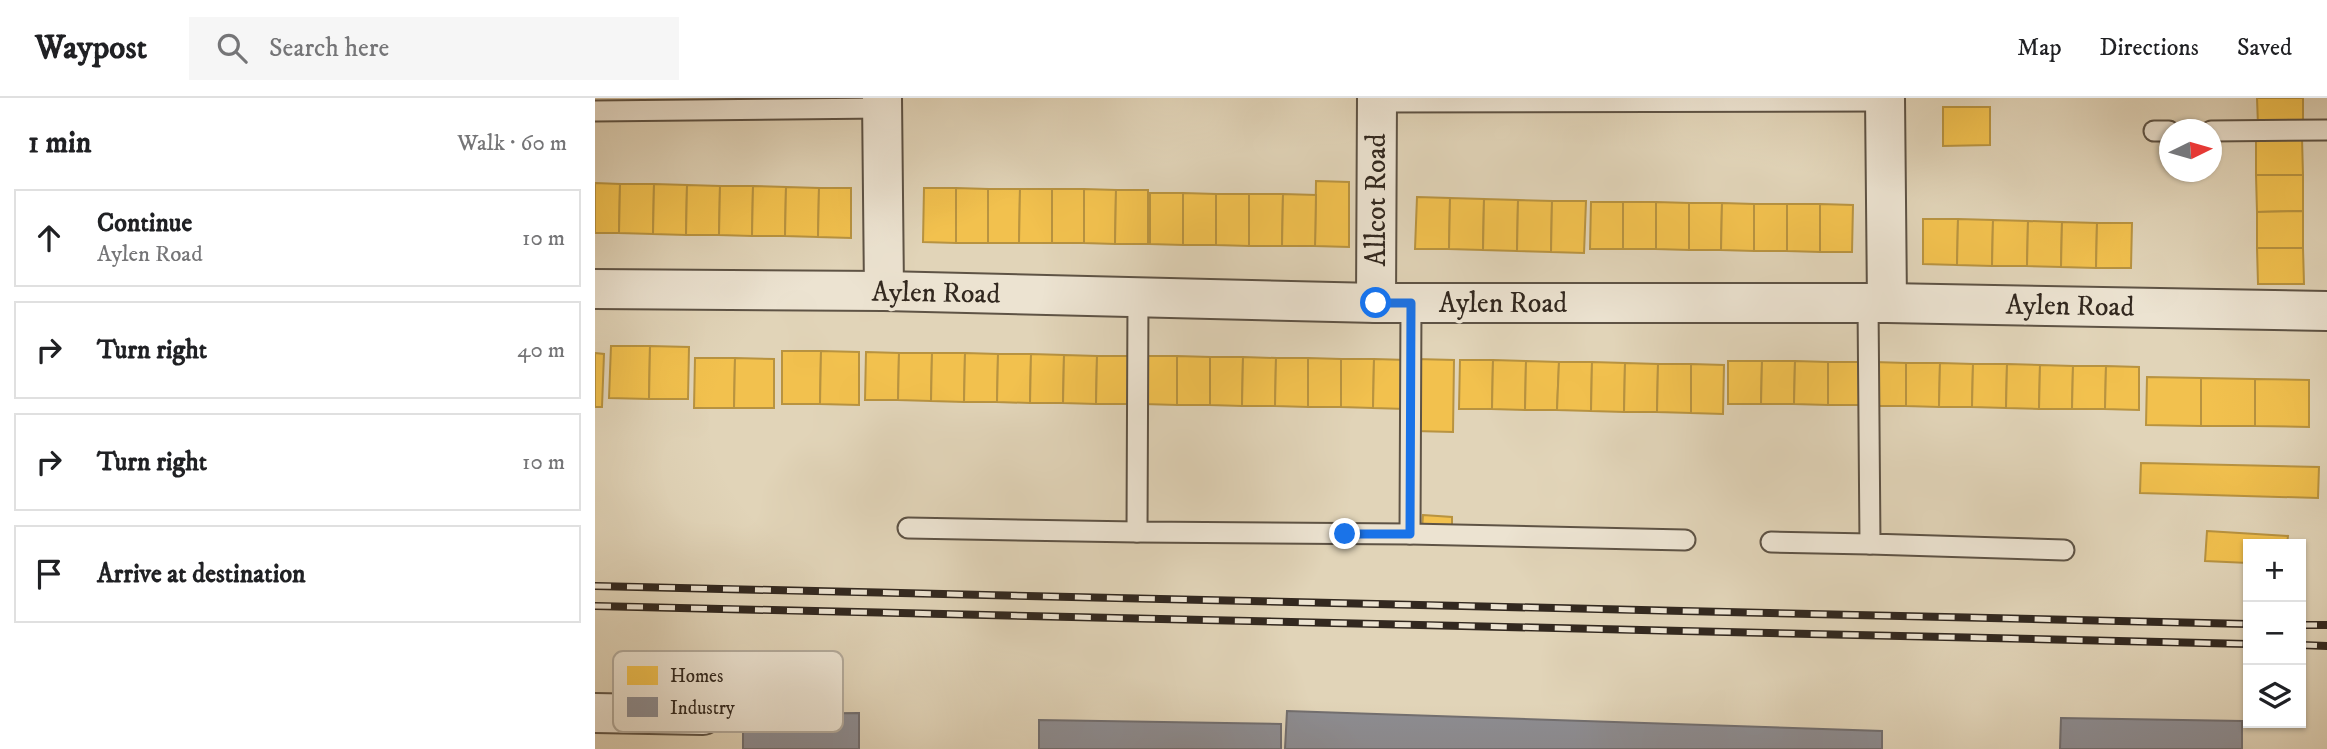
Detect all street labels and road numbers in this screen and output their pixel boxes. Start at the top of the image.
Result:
street label: Allcot Road [1359,133,1394,267]
street label: Aylen Road [871,274,1001,312]
street label: Aylen Road [1439,286,1567,321]
street label: Aylen Road [2005,287,2135,325]

